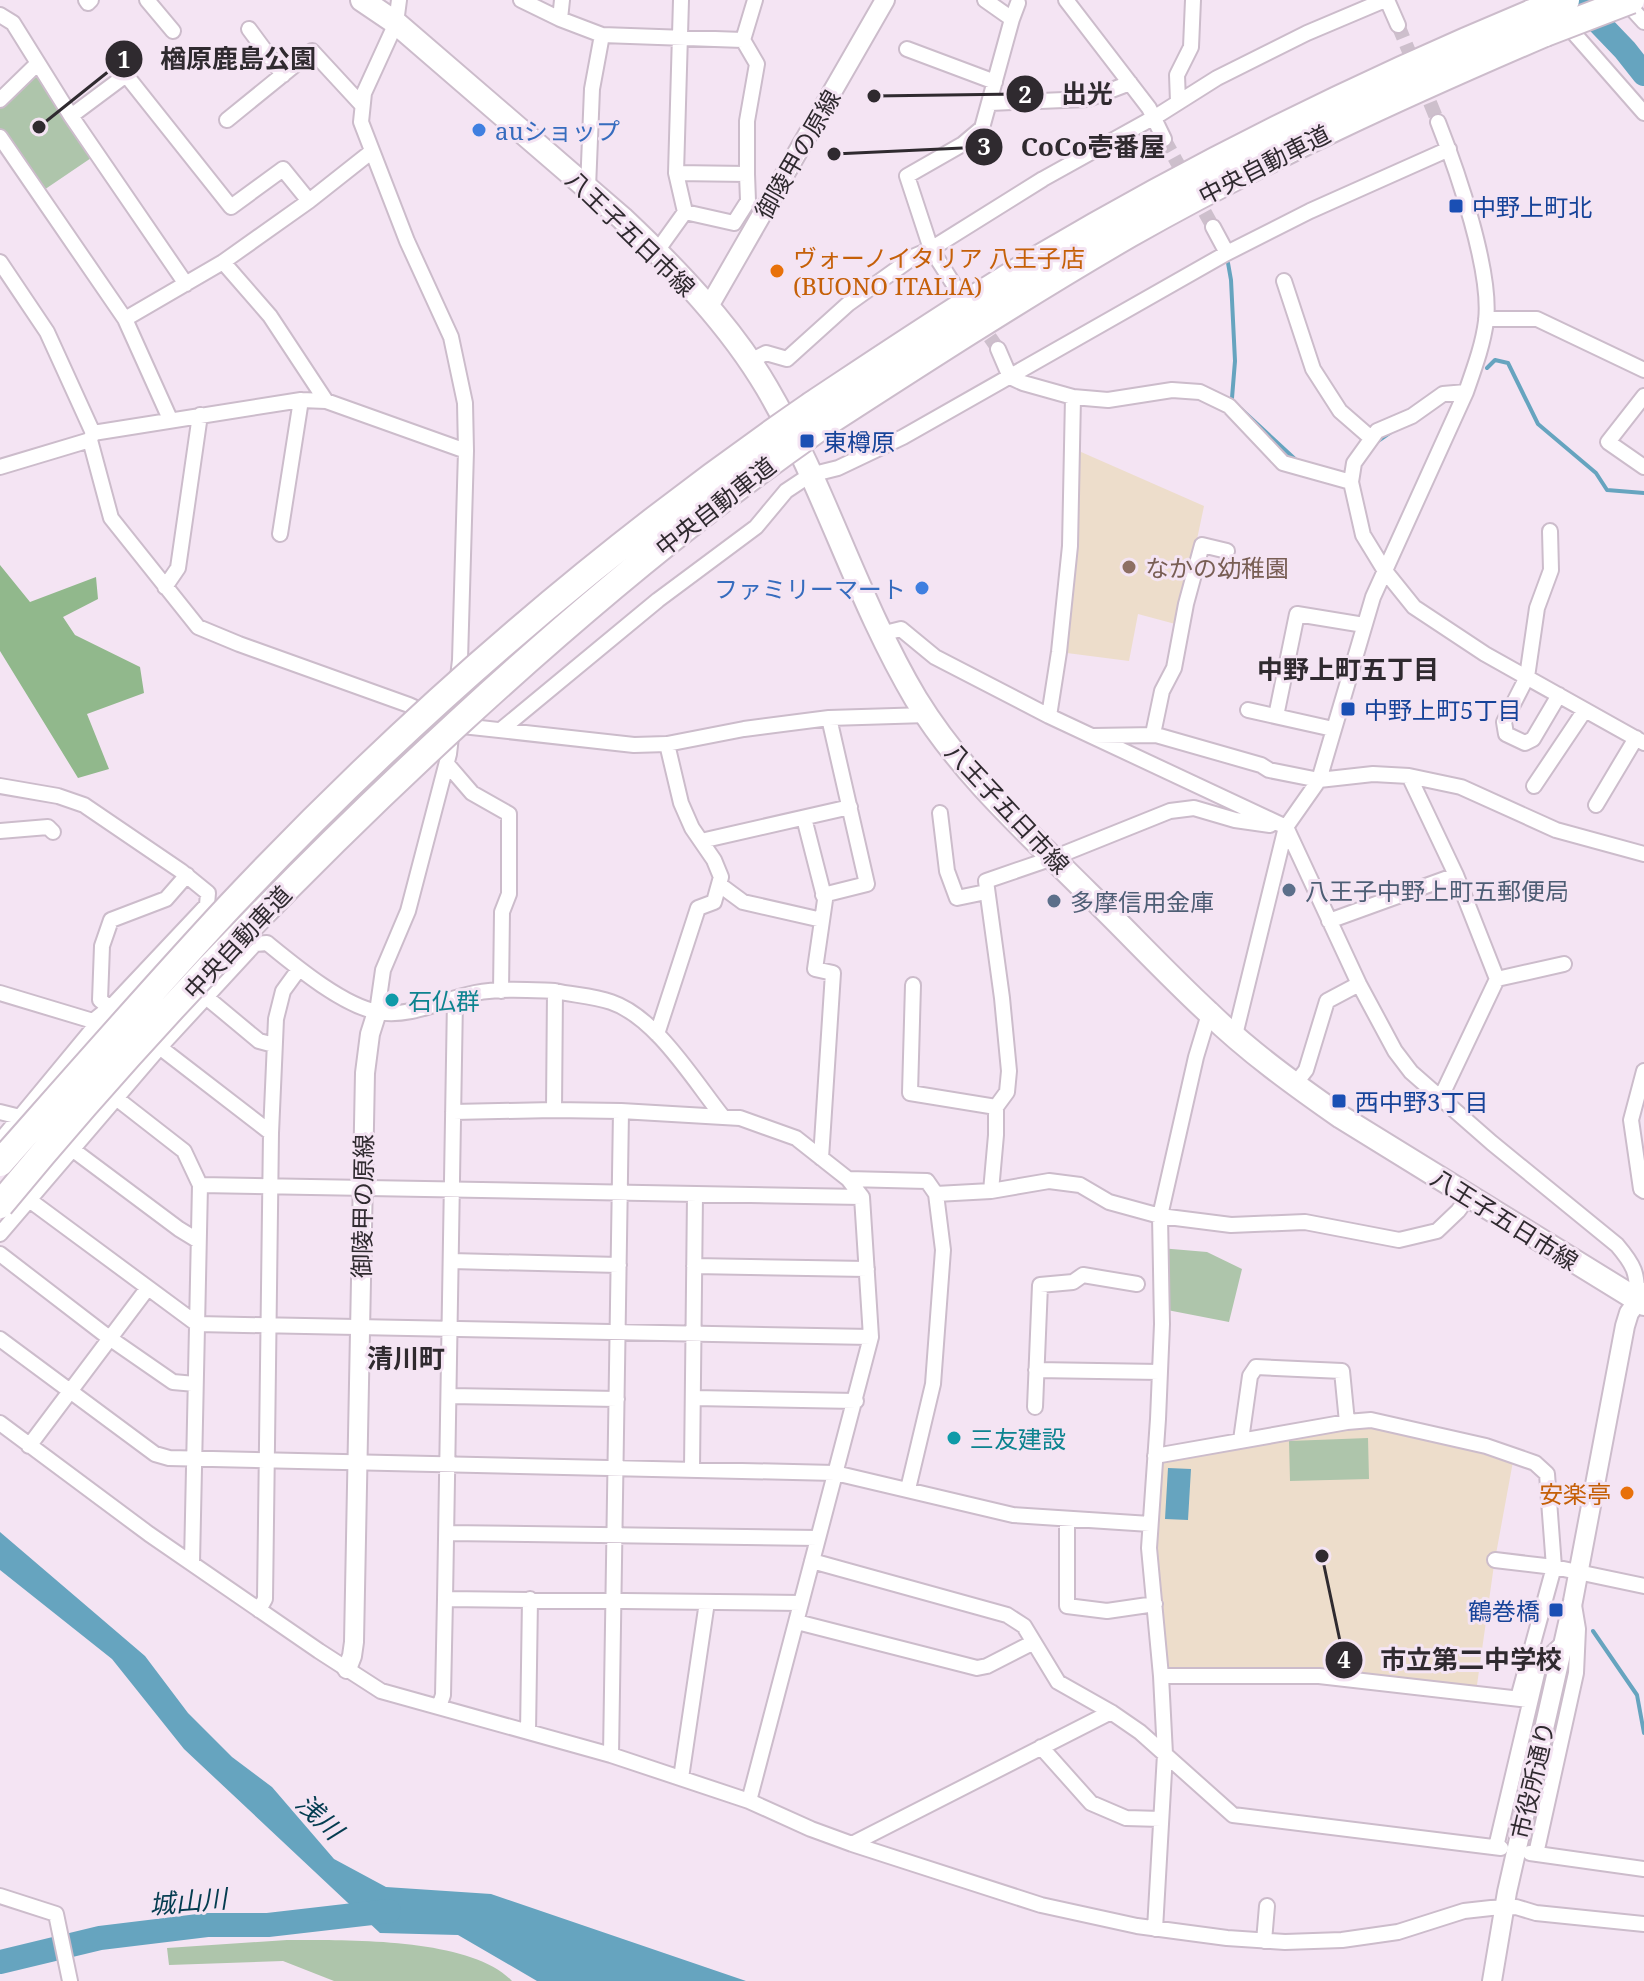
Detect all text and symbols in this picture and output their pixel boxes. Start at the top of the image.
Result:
callout: 楢原鹿島公園 [104,34,332,84]
text: 楢原鹿島公園 [160,40,316,76]
text: 1 [117,42,131,75]
callout: 出光 [1005,69,1129,119]
text: 出光 [1061,75,1113,111]
text: 2 [1018,77,1032,110]
street label: 御陵甲の原線 [747,83,847,225]
place label: auショップ [495,114,620,147]
street label: 中央自動車道 [1192,117,1336,211]
marker: auショップ [470,121,488,139]
callout: CoCo壱番屋 [964,122,1181,172]
text: CoCo壱番屋 [1021,128,1165,164]
text: 3 [977,129,991,162]
street label: 八王子五日市線 [559,163,703,303]
place label: 中野上町北 [1472,190,1592,223]
marker: 中野上町北 [1447,197,1465,215]
place label: ヴォーノイタリア 八王子店 (BUONO ITALIA) [793,241,1085,302]
marker: ヴォーノイタリア 八王子店 (BUONO ITALIA) [768,262,786,280]
place label: 東樽原 [823,425,895,458]
marker: 東樽原 [798,432,816,450]
street label: 中央自動車道 [648,449,782,563]
place label: なかの幼稚園 [1145,551,1289,584]
marker: なかの幼稚園 [1120,558,1138,576]
place label: ファミリーマート [714,572,906,605]
marker: ファミリーマート [913,579,931,597]
district label: 中野上町五丁目 [1257,651,1439,687]
place label: 中野上町5丁目 [1364,693,1521,726]
marker: 中野上町5丁目 [1339,700,1357,718]
street label: 八王子五日市線 [939,735,1077,881]
place label: 八王子中野上町五郵便局 [1305,874,1569,907]
street label: 中央自動車道 [176,878,298,1006]
marker: 八王子中野上町五郵便局 [1280,881,1298,899]
place label: 多摩信用金庫 [1070,885,1214,918]
marker: 多摩信用金庫 [1045,892,1063,910]
place label: 石仏群 [408,984,480,1017]
marker: 石仏群 [383,991,401,1009]
place label: 西中野3丁目 [1355,1085,1488,1118]
marker: 西中野3丁目 [1330,1092,1348,1110]
street label: 御陵甲の原線 [344,1134,380,1278]
street label: 八王子五日市線 [1425,1160,1585,1278]
district label: 清川町 [367,1340,445,1376]
place label: 三友建設 [970,1422,1066,1455]
marker: 三友建設 [945,1429,963,1447]
place label: 安楽亭 [1539,1477,1611,1510]
marker: 安楽亭 [1618,1484,1636,1502]
place label: 鶴巻橋 [1468,1594,1540,1627]
marker: 鶴巻橋 [1547,1601,1565,1619]
callout: 市立第二中学校 [1324,1635,1578,1685]
text: 市立第二中学校 [1380,1641,1562,1677]
text: 4 [1337,1642,1351,1675]
street label: 市役所通り [1502,1718,1562,1842]
water label: 浅川 [289,1785,353,1849]
water label: 城山川 [148,1879,231,1922]

